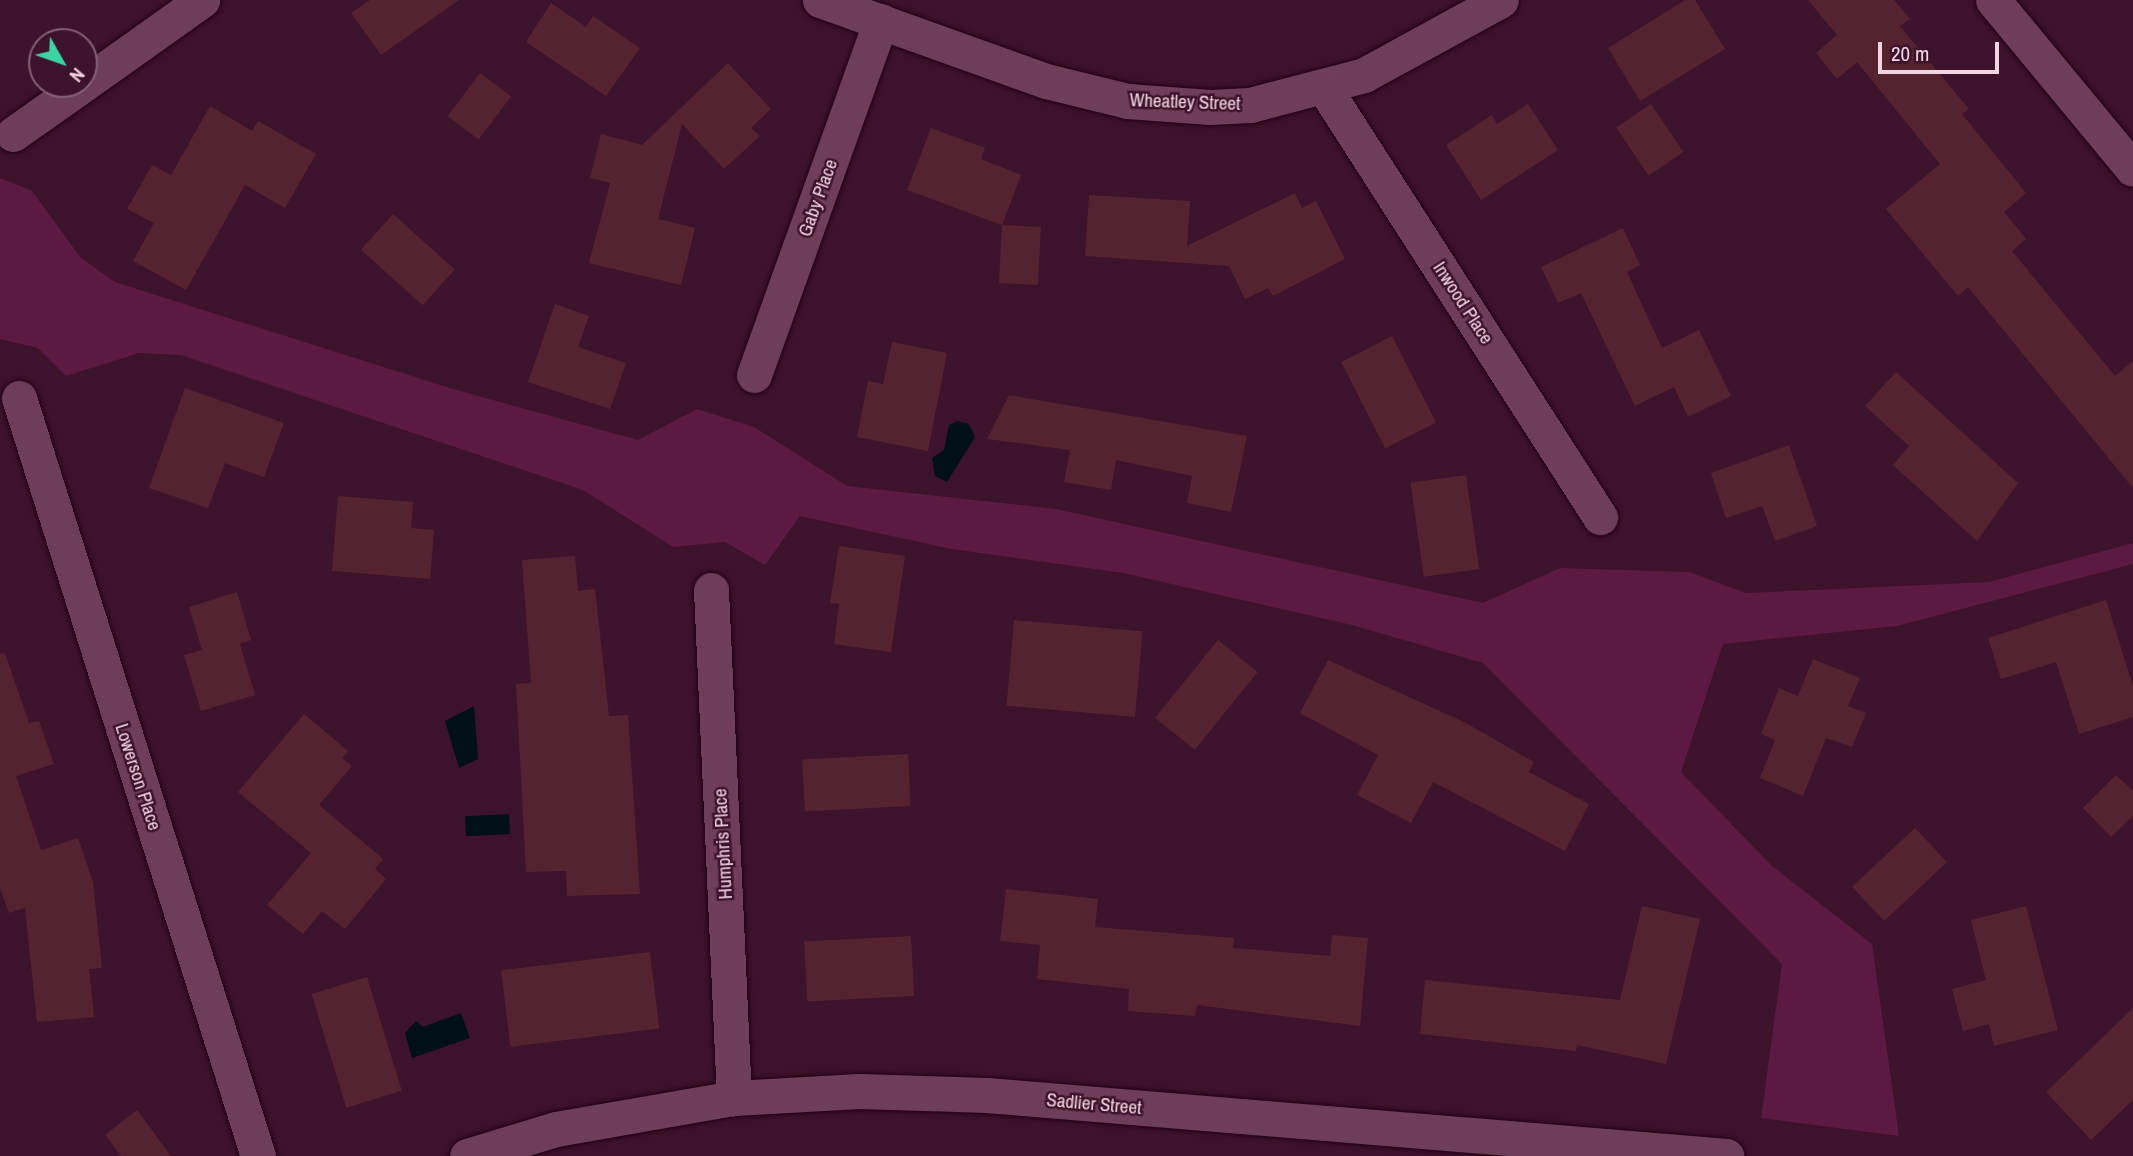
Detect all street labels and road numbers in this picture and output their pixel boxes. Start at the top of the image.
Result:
street label: Wheatley Street [1129,89,1241,115]
street label: Gaby Place [794,156,842,240]
street label: Inwood Place [1428,258,1498,348]
street label: Lowerson Place [110,721,166,833]
street label: Humphris Place [709,788,737,900]
street label: Sadlier Street [1046,1088,1142,1120]

